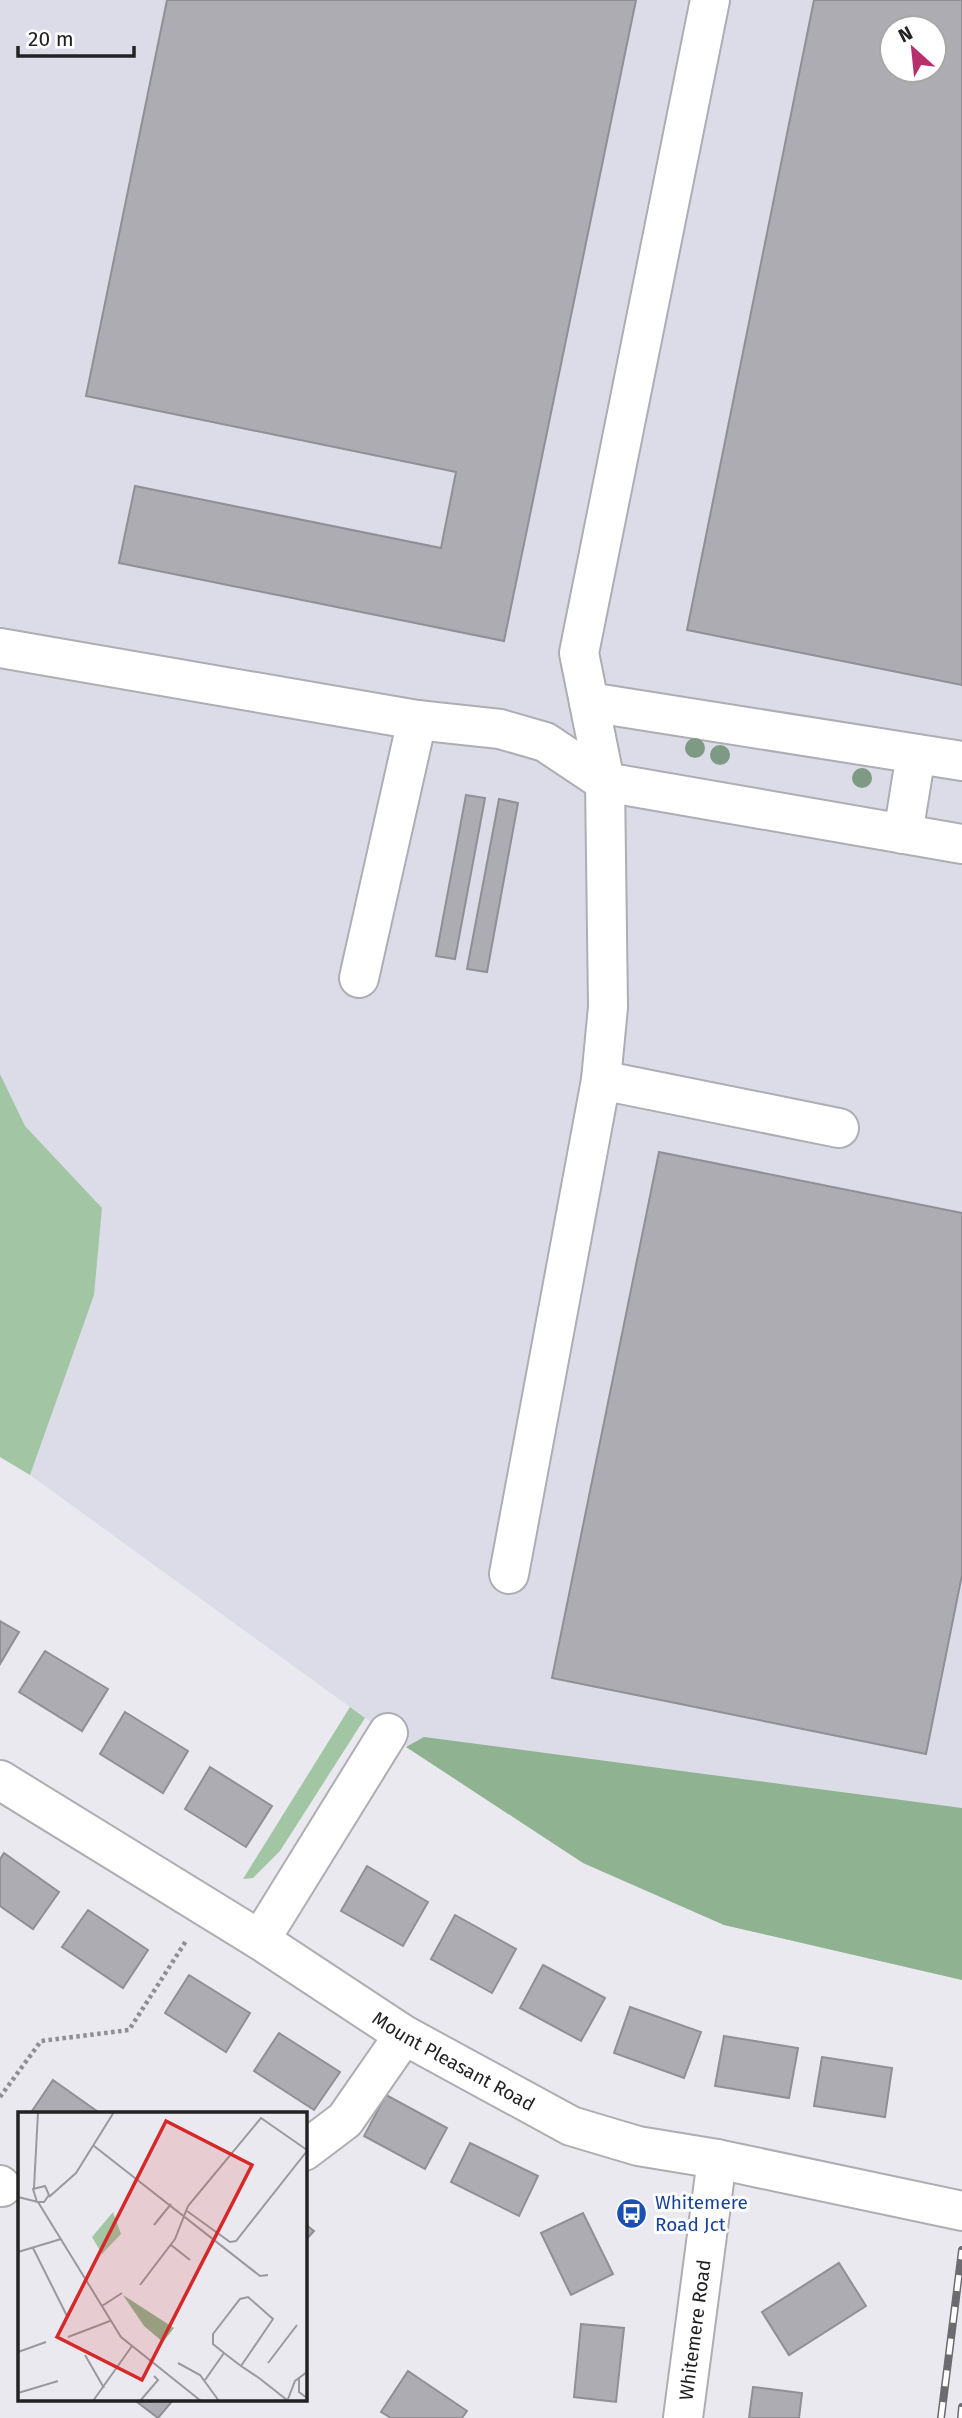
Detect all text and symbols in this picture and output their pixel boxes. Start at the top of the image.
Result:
scale bar [18,14,133,58]
north arrow [878,14,948,84]
text: N [895,21,916,47]
text: 20 m [28,26,74,52]
street label: Mount Pleasant Road [368,2006,539,2116]
inset map [18,2112,306,2400]
place label: Whitemere Road Jct [655,2191,748,2236]
bus stop icon: Whitemere Road Jct [615,2196,649,2230]
street label: Whitemere Road [674,2258,716,2402]

